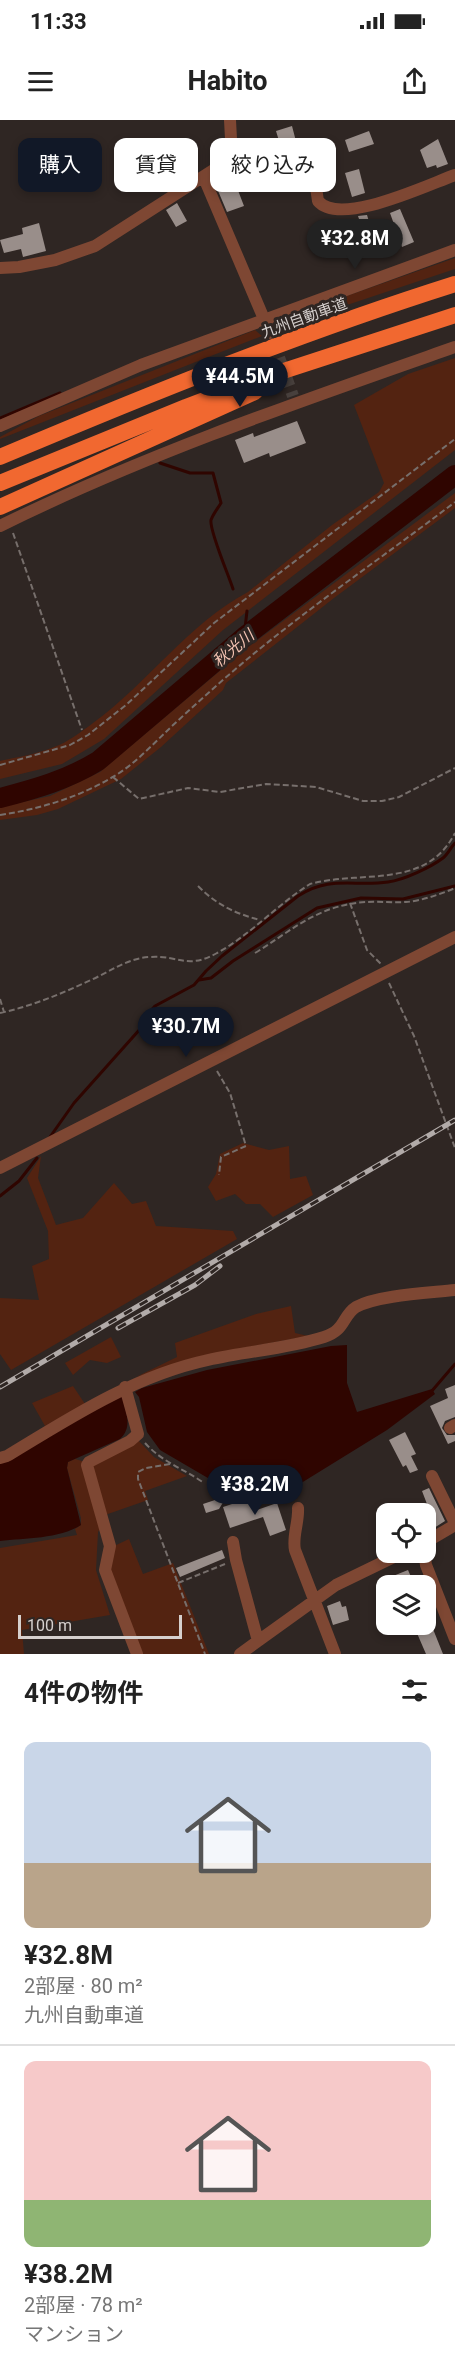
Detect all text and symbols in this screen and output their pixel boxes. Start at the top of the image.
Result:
text: 11:33 [30,9,87,34]
icon: menu [24,65,57,98]
text: Habito [188,65,267,97]
icon: share [398,65,431,98]
chip: 購入 [18,138,102,192]
chip: 賃貸 [114,138,198,192]
chip: 絞り込み [210,138,336,192]
pin: ¥32.8M [306,219,404,270]
text: ¥32.8M [321,226,389,250]
street label: 九州自動車道 [259,294,349,342]
pin: ¥44.5M [191,357,289,408]
text: ¥44.5M [206,364,274,388]
water label: 秋光川 [209,624,259,671]
pin: ¥30.7M [137,1007,235,1058]
text: ¥30.7M [152,1014,220,1038]
pin: ¥38.2M [206,1465,304,1516]
text: ¥38.2M [221,1472,289,1496]
map controls [376,1503,436,1635]
button: locate [376,1503,436,1563]
button: layers [376,1575,436,1635]
scale bar [18,1612,182,1640]
text: 100 m [27,1616,72,1635]
icon: filters [398,1674,431,1707]
text: 4件の物件 [24,1678,143,1708]
icon: home [174,1781,282,1889]
text: ¥32.8M [24,1940,113,1970]
text: 2部屋 · 80 m² [24,1974,143,1998]
text: 九州自動車道 [24,2003,144,2027]
icon: home [174,2100,282,2208]
text: ¥38.2M [24,2259,113,2289]
text: 2部屋 · 78 m² [24,2293,143,2317]
text: マンション [24,2322,124,2346]

